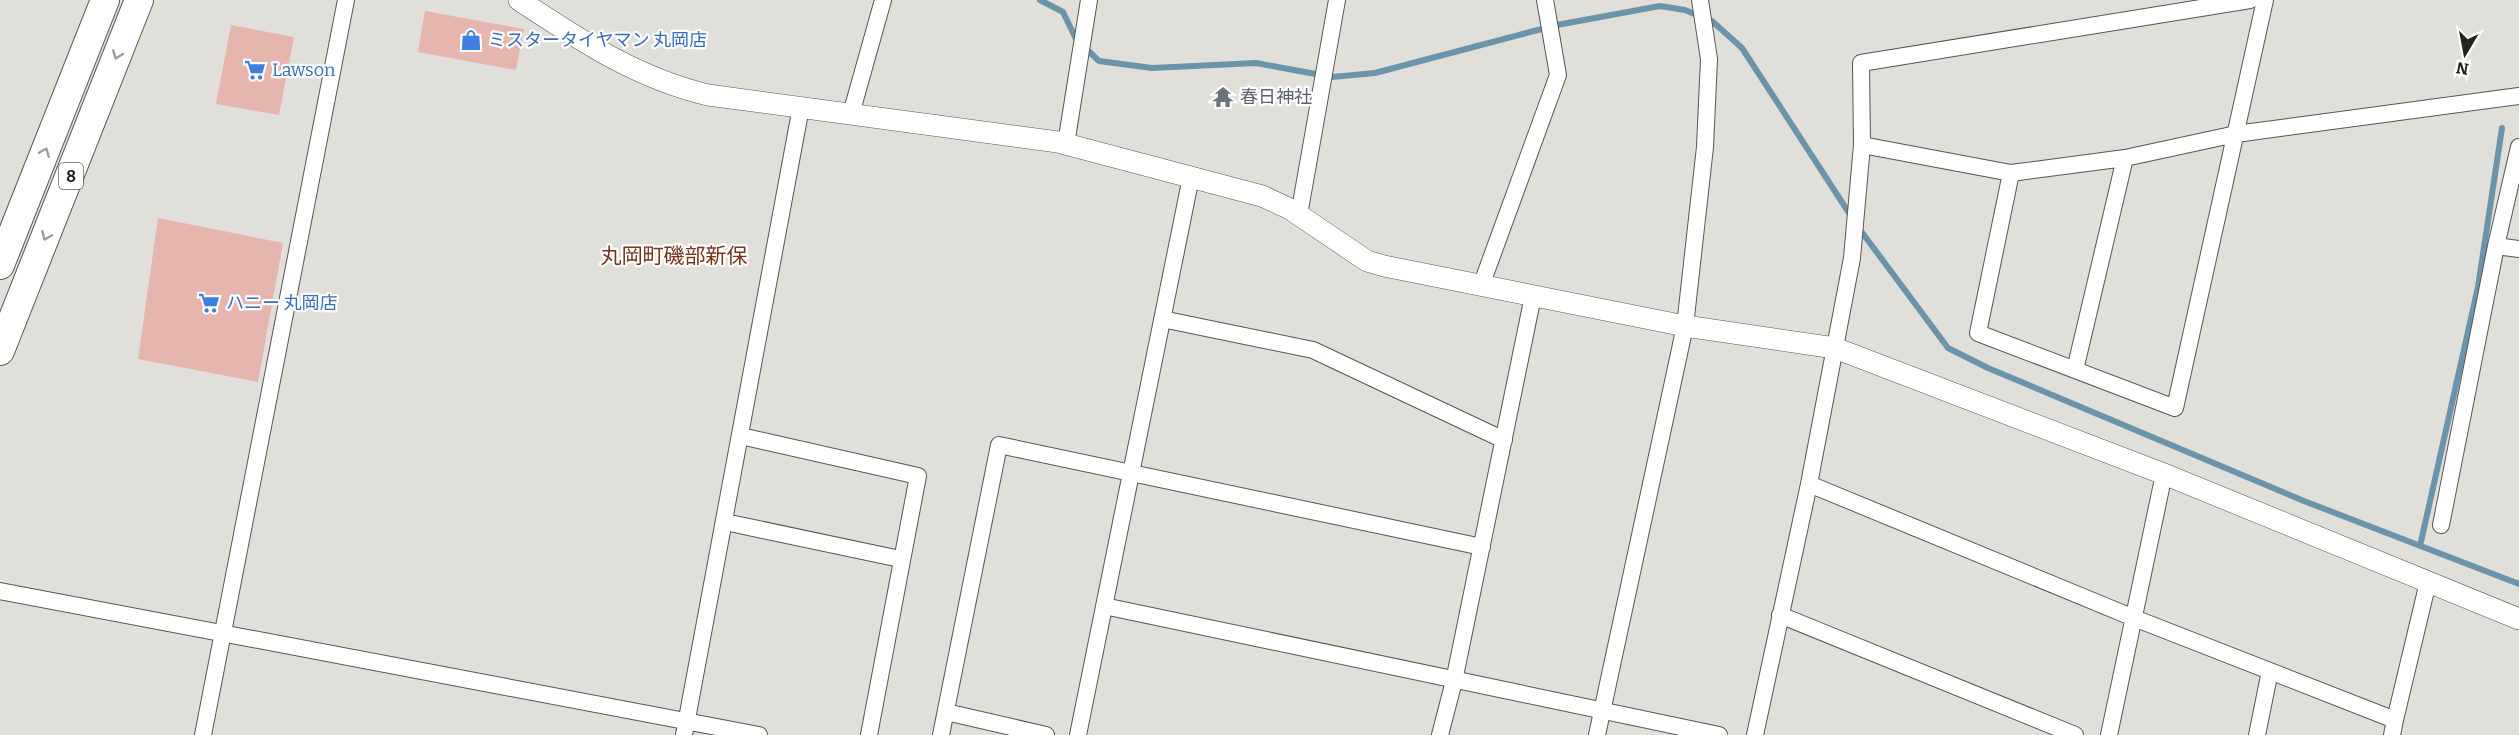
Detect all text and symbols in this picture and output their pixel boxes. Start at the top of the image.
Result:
north arrow [2435,24,2495,84]
shop icon: ミスタータイヤマン 丸岡店 [459,28,483,52]
place label: ミスタータイヤマン 丸岡店 [488,29,707,51]
one-way arrow [112,49,125,59]
supermarket icon: Lawson [243,58,267,82]
text: N [2455,58,2470,79]
place label: Lawson [272,59,336,81]
temple icon: 春日神社 [1211,85,1235,109]
place label: 春日神社 [1240,86,1312,108]
one-way arrow [38,147,50,158]
road number: 8 [59,163,83,189]
one-way arrow [41,230,53,241]
district label: 丸岡町磯部新保 [601,243,748,269]
supermarket icon: ハニー 丸岡店 [197,291,221,315]
place label: ハニー 丸岡店 [226,292,338,314]

